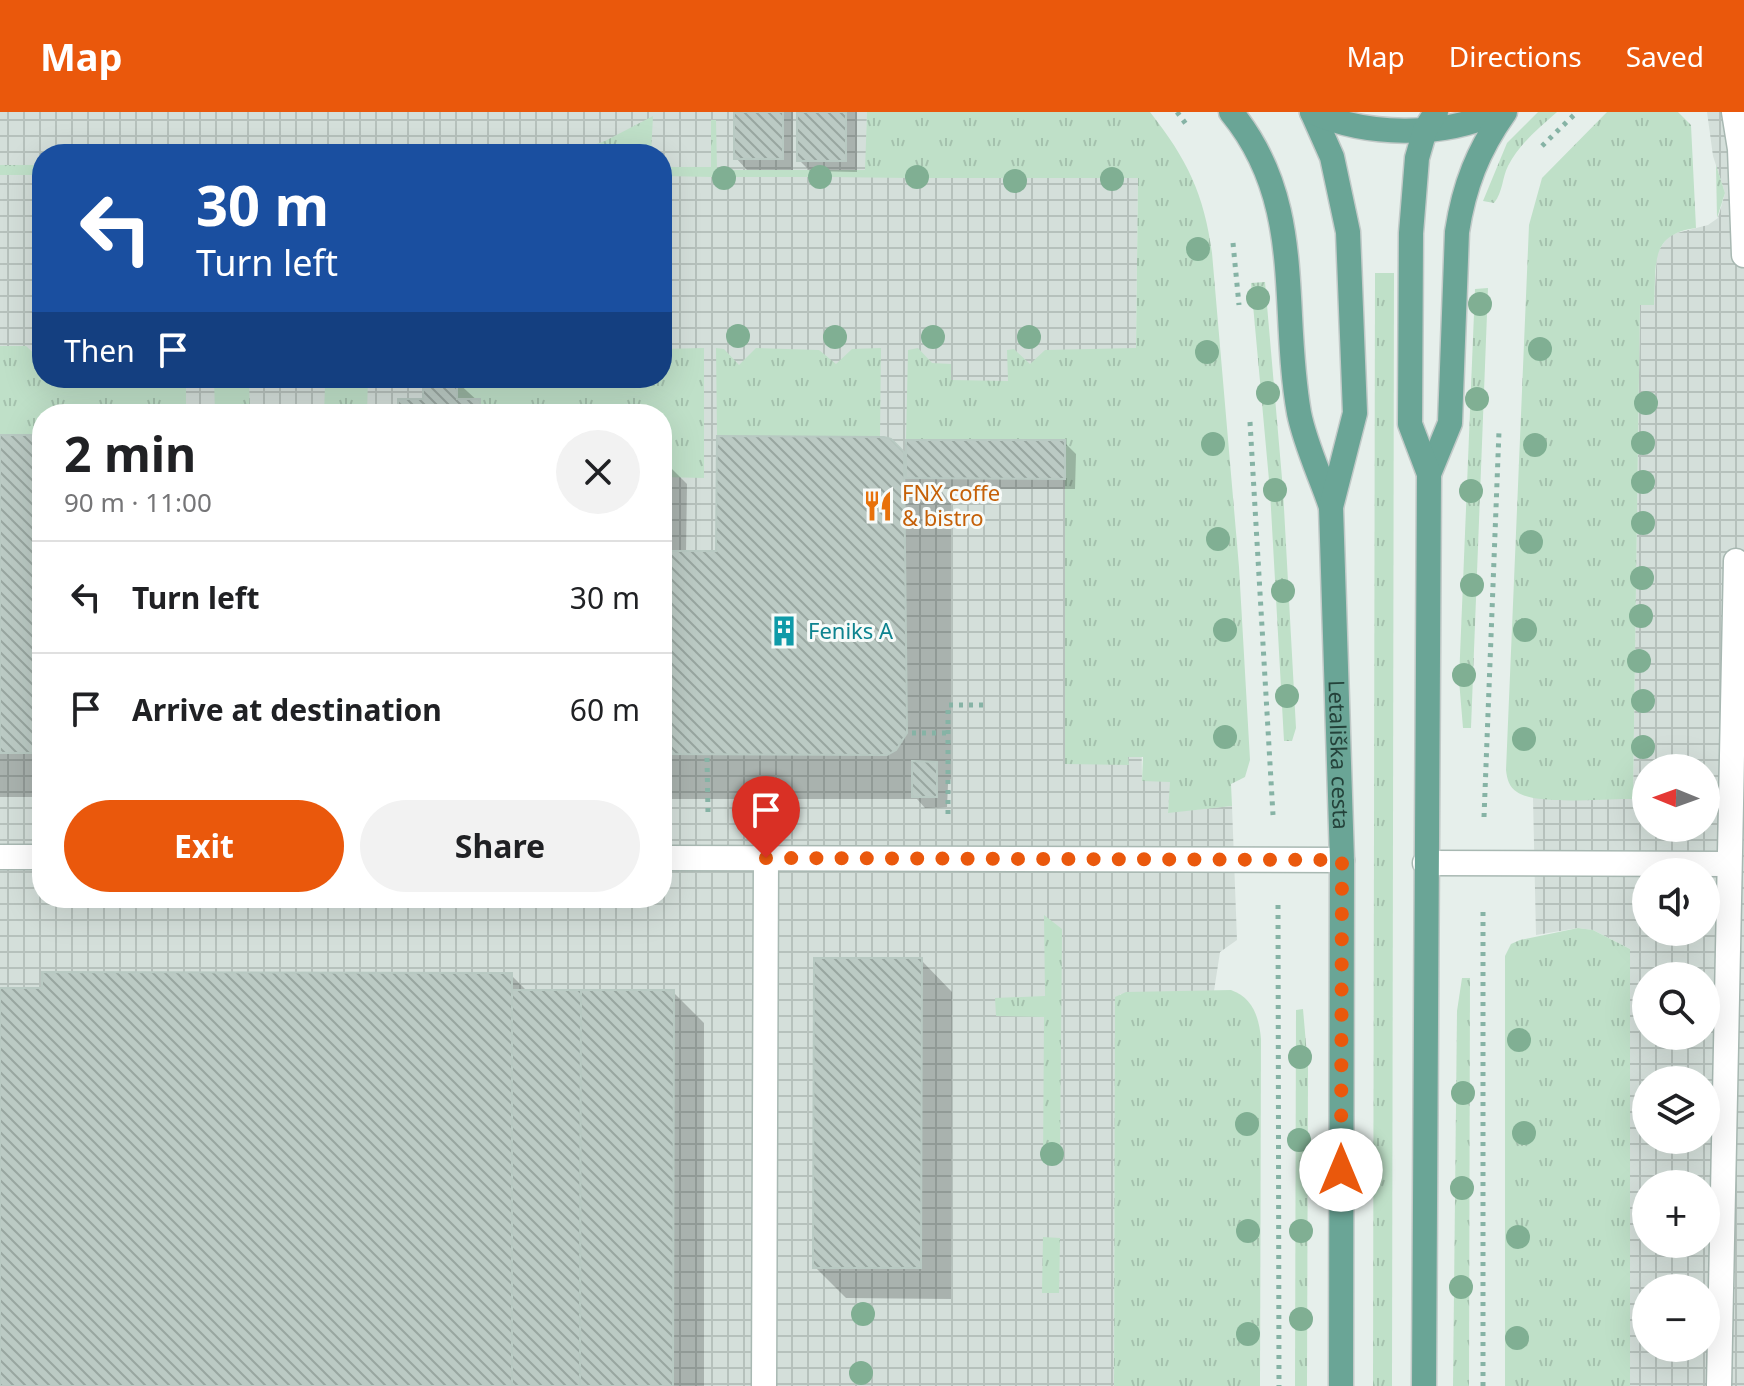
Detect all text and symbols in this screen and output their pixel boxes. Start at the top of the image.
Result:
text: Map [40,30,123,82]
text: Map [1346,37,1405,75]
text: Directions [1449,37,1582,75]
text: Saved [1626,37,1704,75]
text: 30 m [196,166,329,242]
icon: left [64,176,168,280]
text: Turn left [196,238,338,287]
icon: arrive [151,328,195,372]
text: Then [64,330,135,371]
text: 2 min [64,421,196,486]
button: close [556,430,640,514]
place label: FNX coffe & bistro [902,477,1000,532]
text: 90 m · 11:00 [64,484,212,520]
restaurant icon: FNX coffe & bistro [861,489,895,523]
icon: left [64,575,108,619]
text: Turn left [132,577,260,618]
text: 30 m [570,577,640,618]
building icon: Feniks A [767,614,801,648]
place label: Feniks A [808,615,894,645]
street label: Letališka cesta [1322,679,1357,830]
icon: arrive [64,687,108,731]
text: Arrive at destination [132,689,442,730]
text: 60 m [570,689,640,730]
north arrow [1632,754,1720,842]
map controls [1632,754,1720,1362]
pin [732,776,800,858]
icon: arrive [744,788,788,832]
button: Exit [64,800,344,892]
button: Share [360,800,640,892]
button: sound [1632,858,1720,946]
button: search [1632,962,1720,1050]
button: layers [1632,1066,1720,1154]
position arrow [1299,1128,1383,1212]
button: + [1632,1170,1720,1258]
button: − [1632,1274,1720,1362]

